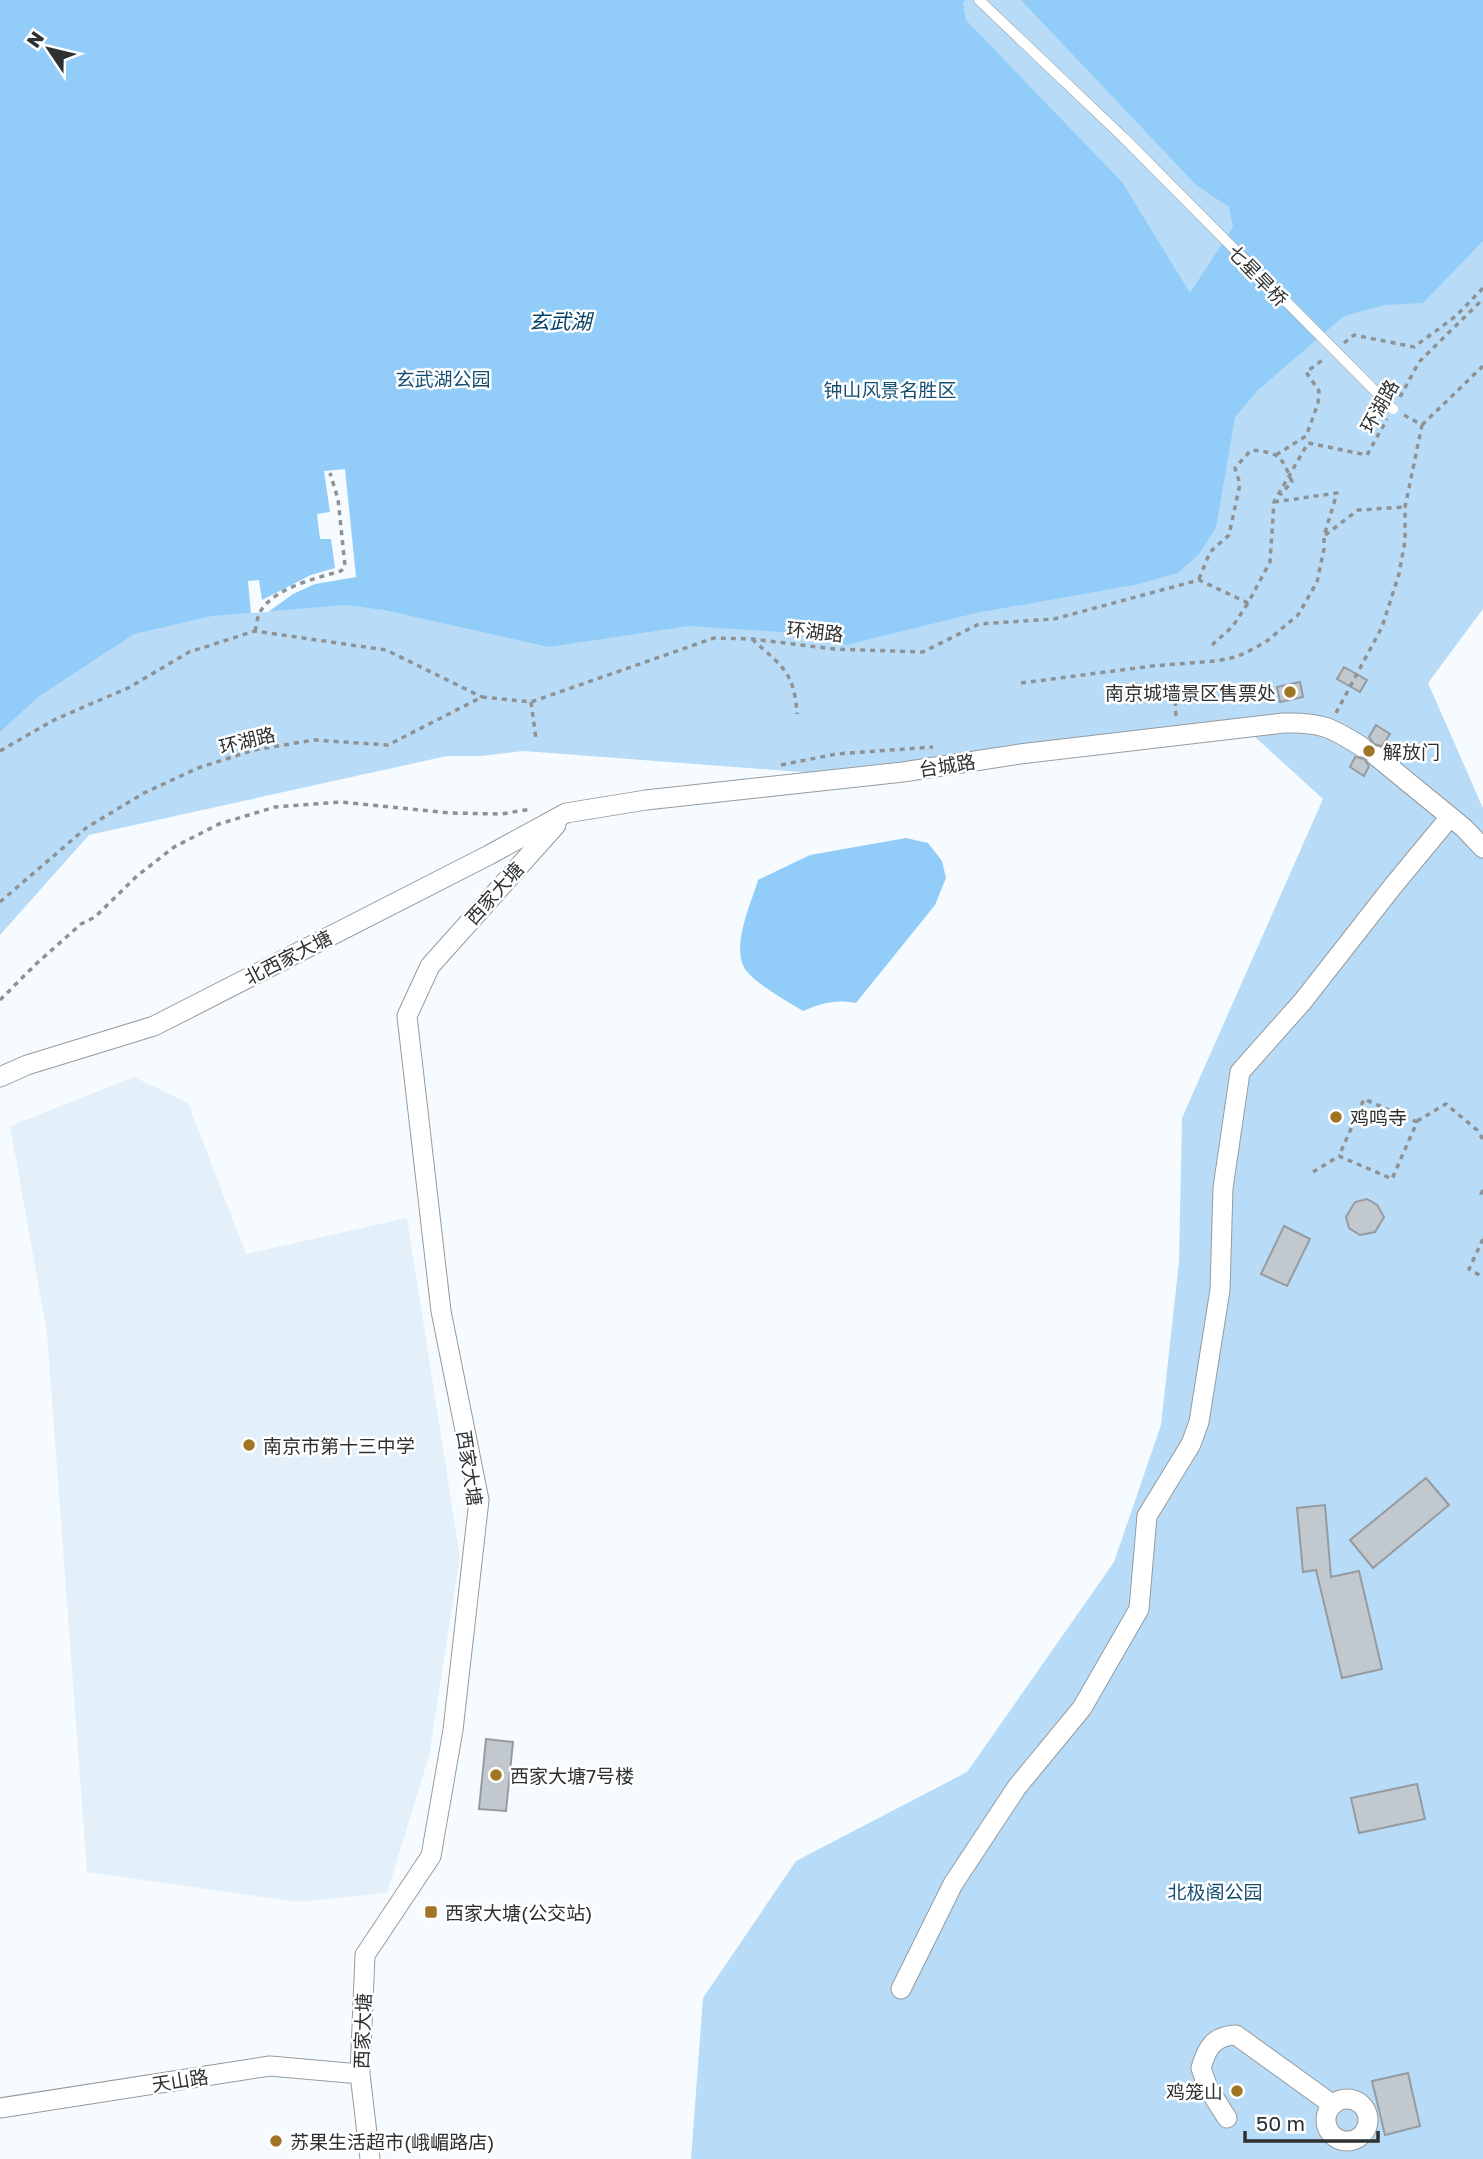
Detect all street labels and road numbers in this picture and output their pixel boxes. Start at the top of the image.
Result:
street label: 七星旱桥 [1223,240,1293,310]
street label: 环湖路 [1355,375,1403,437]
street label: 环湖路 [785,617,845,645]
street label: 环湖路 [217,722,277,758]
street label: 台城路 [917,749,977,781]
street label: 西家大塘 [460,857,528,929]
street label: 北西家大塘 [240,925,336,989]
street label: 西家大塘 [453,1429,487,1507]
street label: 西家大塘 [349,1993,375,2069]
street label: 天山路 [150,2064,210,2096]

